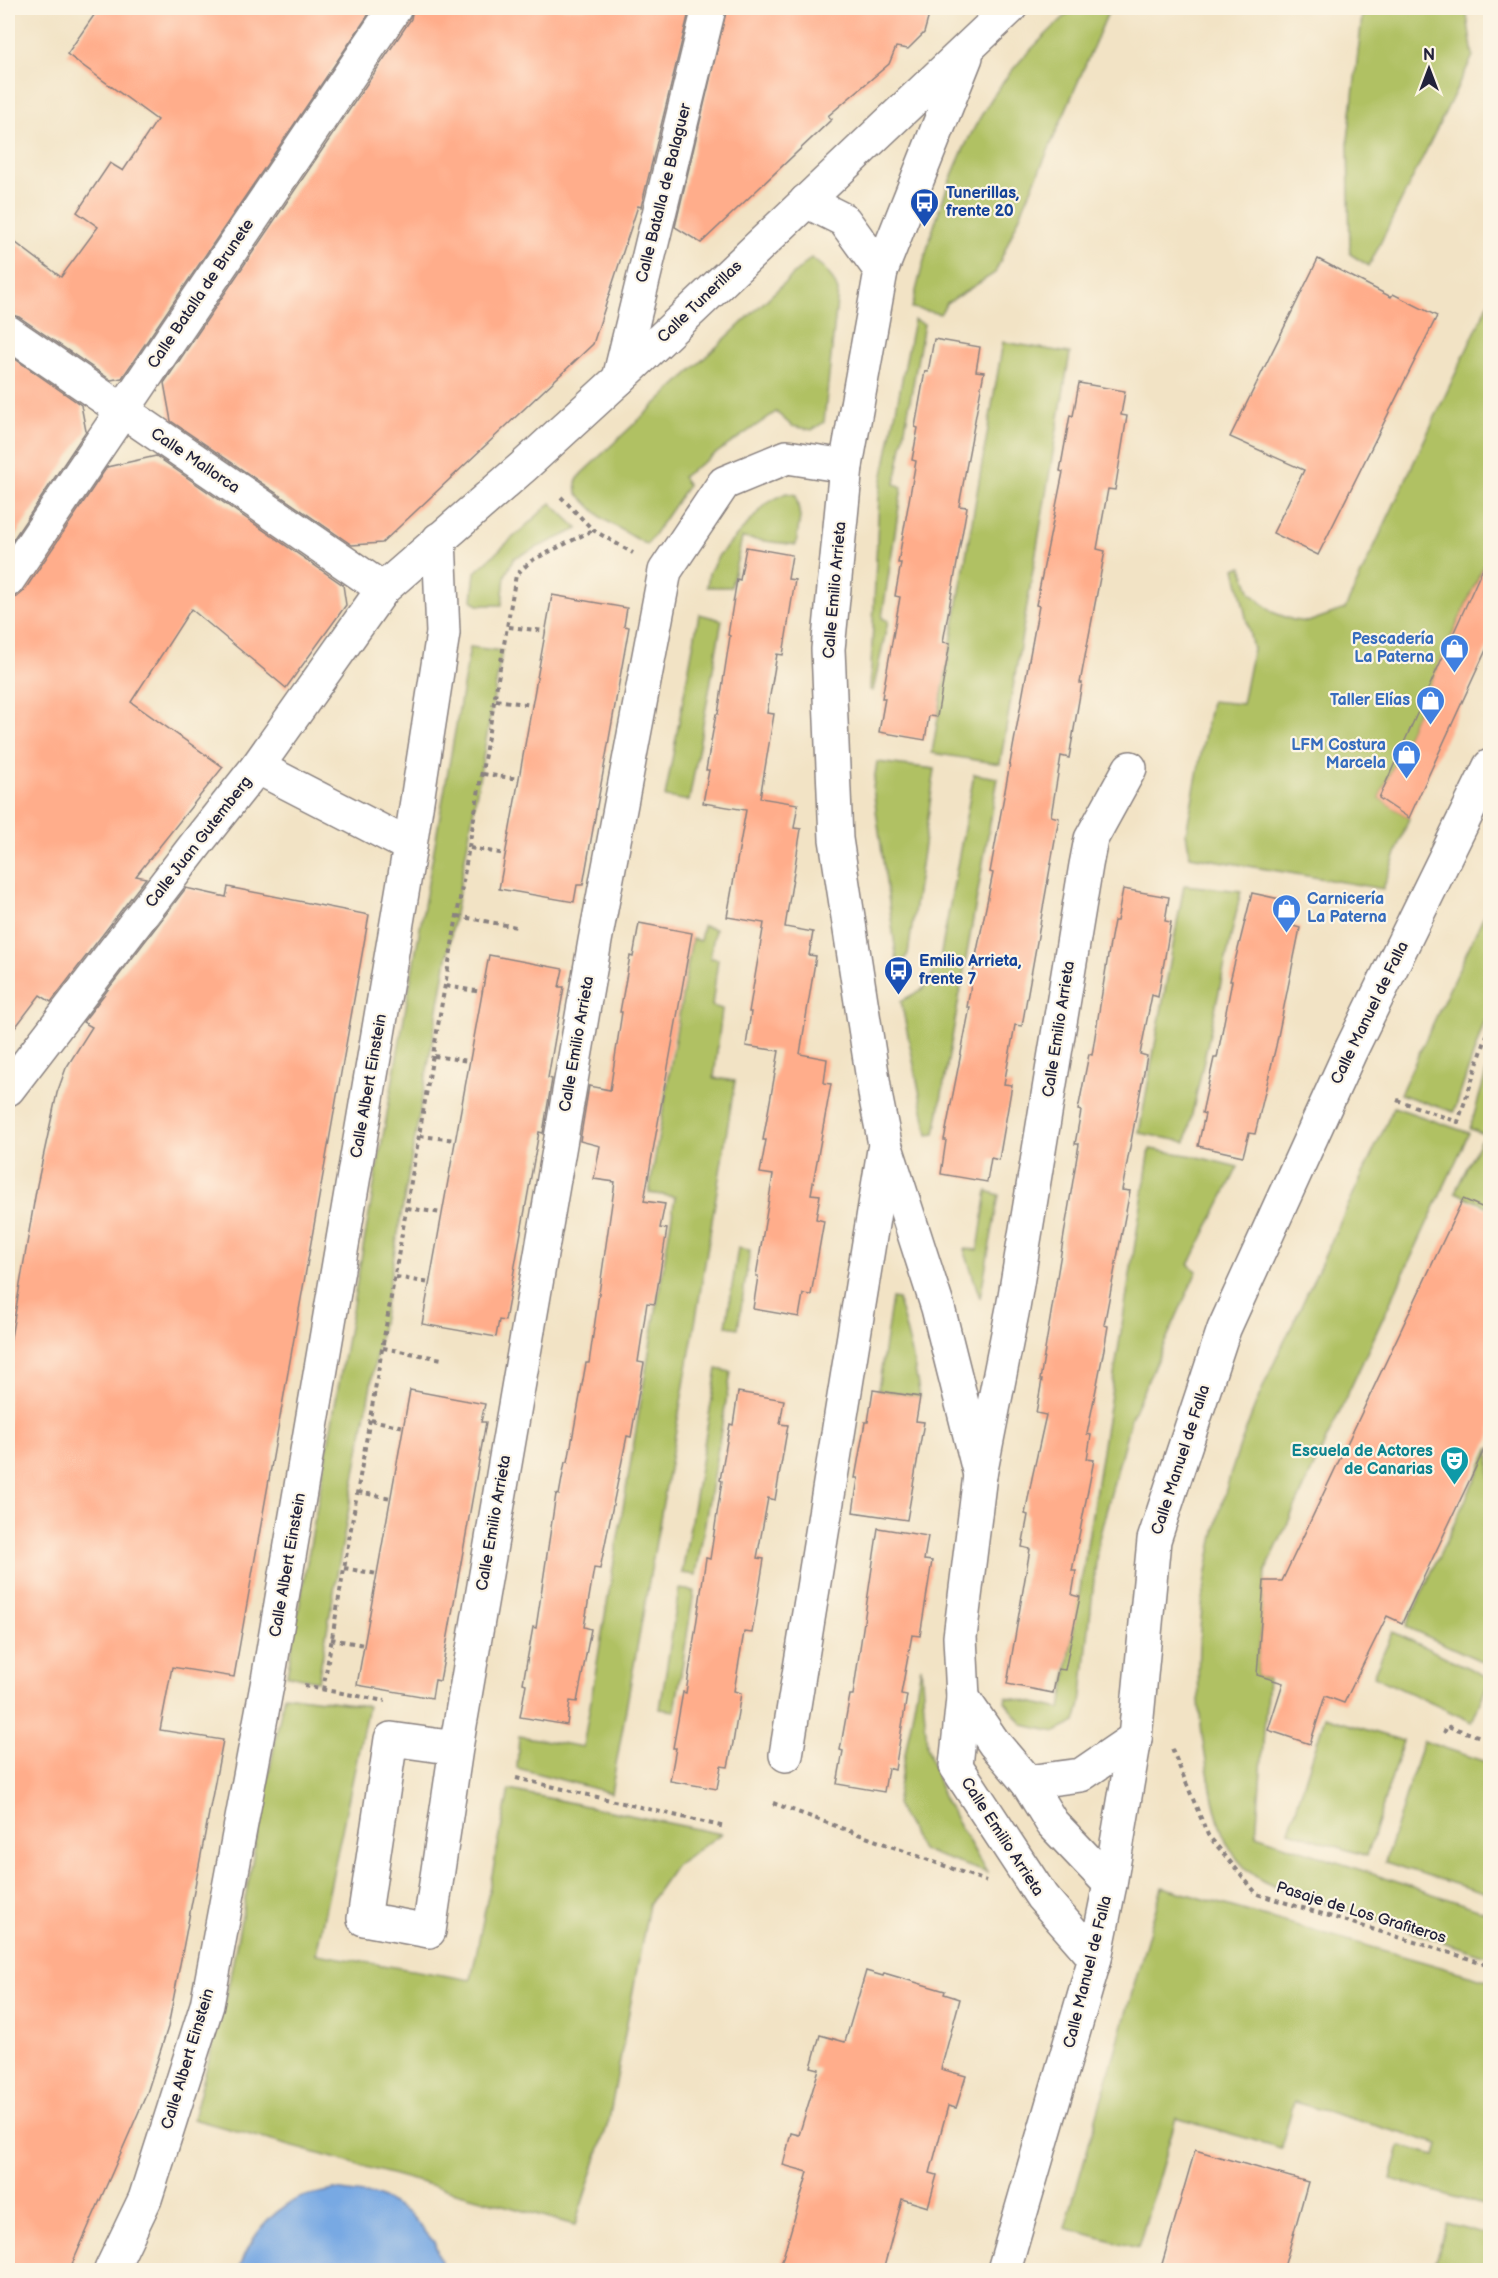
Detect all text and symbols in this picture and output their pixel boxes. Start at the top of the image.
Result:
north arrow [1399,39,1459,99]
text: N [1423,46,1435,65]
street label: Calle Batalla de Balaguer [633,101,696,285]
place label: Tunerillas, frente 20 [946,184,1019,221]
bus stop icon: Tunerillas, frente 20 [909,186,941,228]
street label: Calle Batalla de Brunete [144,215,258,372]
street label: Calle Tunerillas [654,257,746,347]
street label: Calle Mallorca [147,424,243,498]
street label: Calle Emilio Arrieta [820,521,850,659]
place label: Pescadería La Paterna [1352,630,1434,667]
shop icon: Pescadería La Paterna [1439,632,1471,674]
shop icon: Taller Elías [1415,684,1447,726]
place label: Taller Elías [1330,691,1410,710]
place label: LFM Costura Marcela [1291,736,1386,773]
shop icon: LFM Costura Marcela [1391,738,1423,780]
street label: Calle Juan Gutemberg [142,773,256,911]
place label: Carnicería La Paterna [1307,890,1387,927]
shop icon: Carnicería La Paterna [1270,892,1302,934]
street label: Calle Manuel de Falla [1327,938,1413,1088]
place label: Emilio Arrieta, frente 7 [919,952,1022,989]
bus stop icon: Emilio Arrieta, frente 7 [882,954,914,996]
street label: Calle Emilio Arrieta [1039,960,1079,1098]
street label: Calle Emilio Arrieta [556,975,598,1113]
street label: Calle Albert Einstein [347,1012,391,1160]
street label: Calle Manuel de Falla [1148,1383,1214,1537]
place label: Escuela de Actores de Canarias [1292,1442,1433,1479]
theatre icon: Escuela de Actores de Canarias [1438,1444,1470,1486]
street label: Calle Emilio Arrieta [473,1454,515,1592]
street label: Calle Albert Einstein [266,1491,310,1639]
street label: Calle Emilio Arrieta [957,1774,1047,1900]
street label: Pasaje de Los Grafiteros [1274,1878,1448,1948]
street label: Calle Manuel de Falla [1060,1894,1116,2050]
street label: Calle Albert Einstein [158,1986,218,2132]

